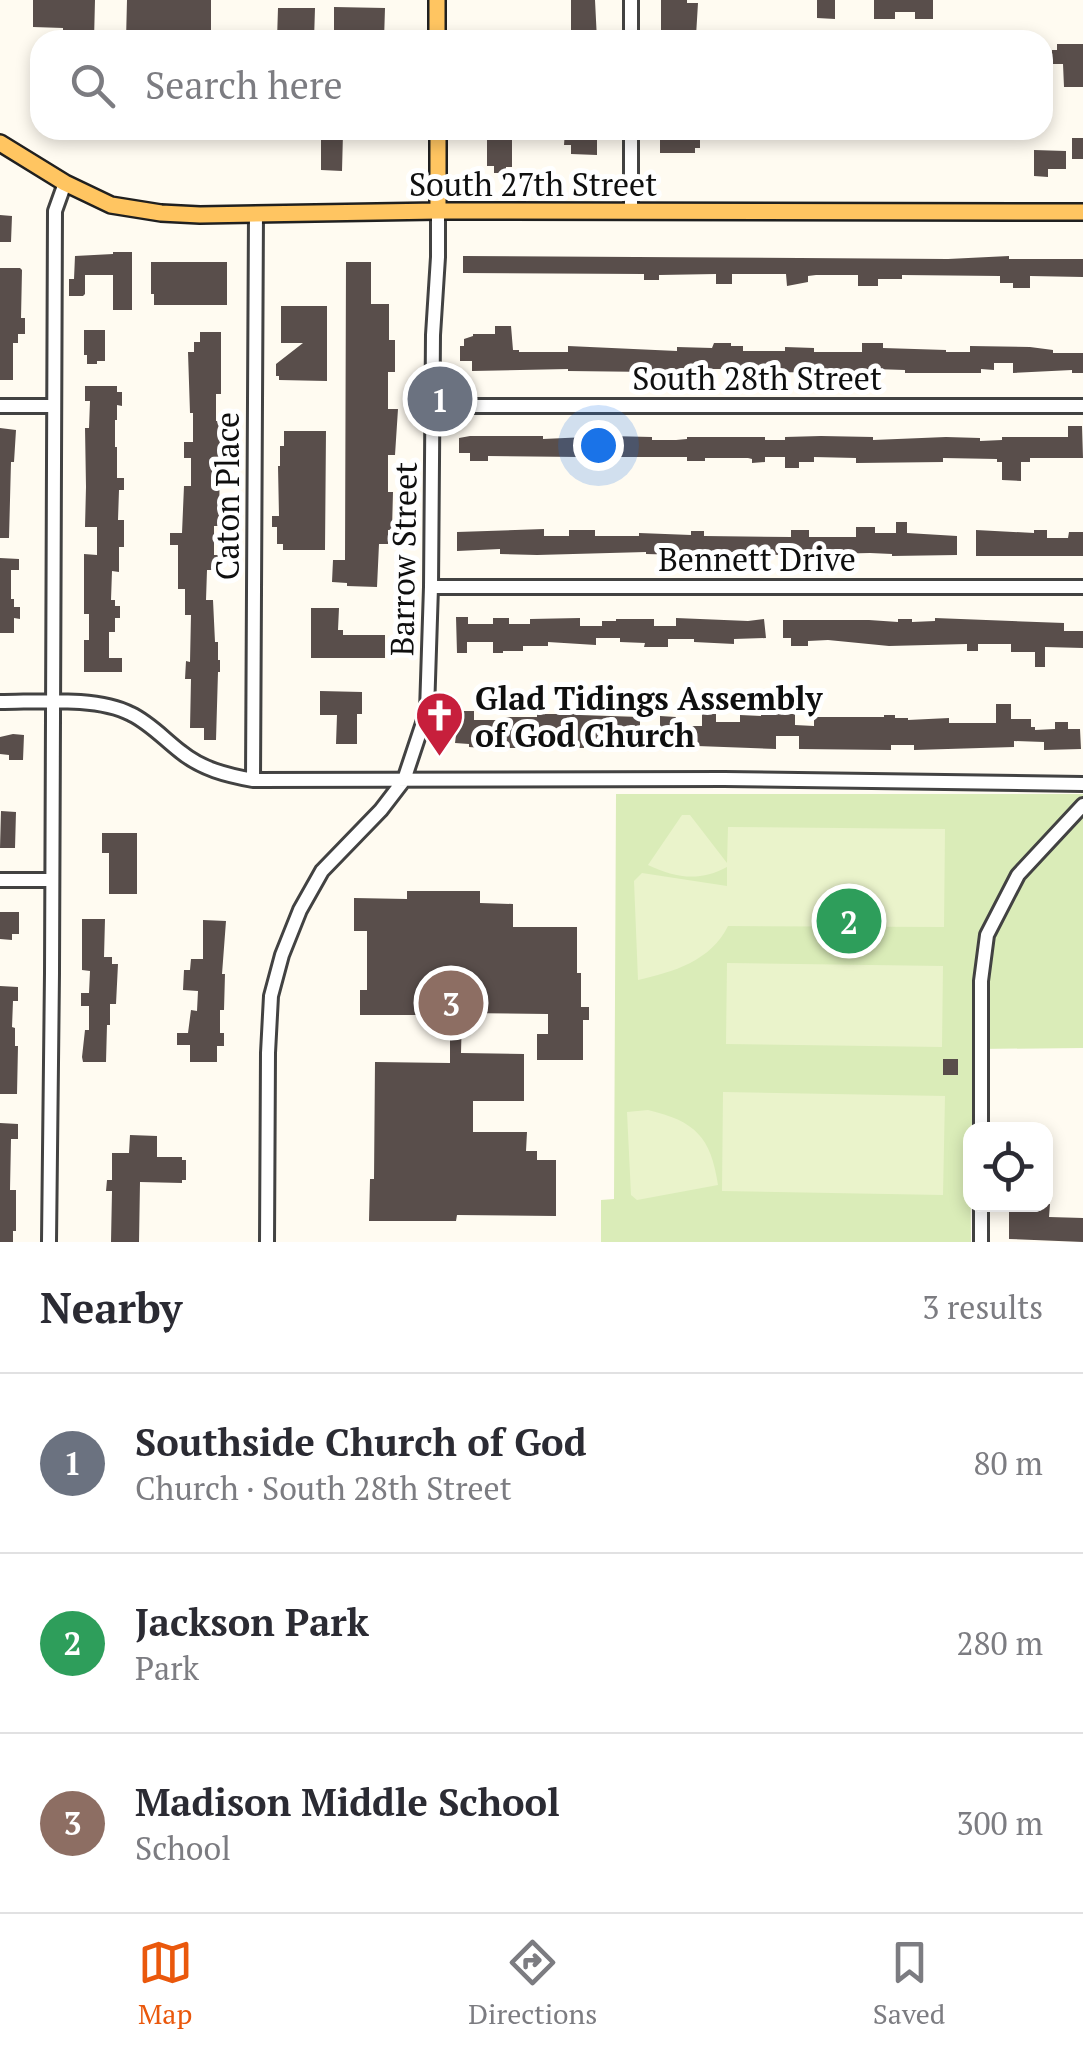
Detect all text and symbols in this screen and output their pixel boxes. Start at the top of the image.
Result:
search box [30,30,1053,140]
icon: search [65,58,120,113]
text: Search here [145,60,343,110]
street label: South 27th Street [409,163,657,205]
street label: South 28th Street [632,357,882,399]
pin: 1 [408,362,472,436]
street label: Caton Place [206,412,248,580]
your location [573,420,624,471]
street label: Barrow Street [380,461,426,656]
street label: Bennett Drive [658,538,856,580]
place label: Glad Tidings Assembly of God Church [475,677,824,756]
church icon: Glad Tidings Assembly of God Church [414,690,466,758]
pin: 2 [816,884,882,958]
pin: 3 [418,966,484,1040]
map controls [963,1122,1053,1212]
button: locate [963,1122,1053,1212]
text: Nearby [40,1279,182,1335]
text: 3 results [922,1286,1043,1328]
text: Southside Church of God [135,1417,586,1467]
text: 1 [63,1442,82,1484]
text: 80 m [973,1442,1043,1484]
text: Church · South 28th Street [135,1467,512,1509]
text: Jackson Park [135,1597,369,1647]
text: 2 [63,1622,82,1664]
text: 280 m [956,1622,1043,1664]
text: Park [135,1647,199,1689]
text: Madison Middle School [135,1777,560,1827]
text: 3 [63,1802,82,1844]
text: 300 m [956,1802,1043,1844]
text: School [135,1827,231,1869]
tab: Map [138,1935,193,2032]
tab: Directions [468,1935,597,2032]
tab: Saved [873,1935,945,2032]

